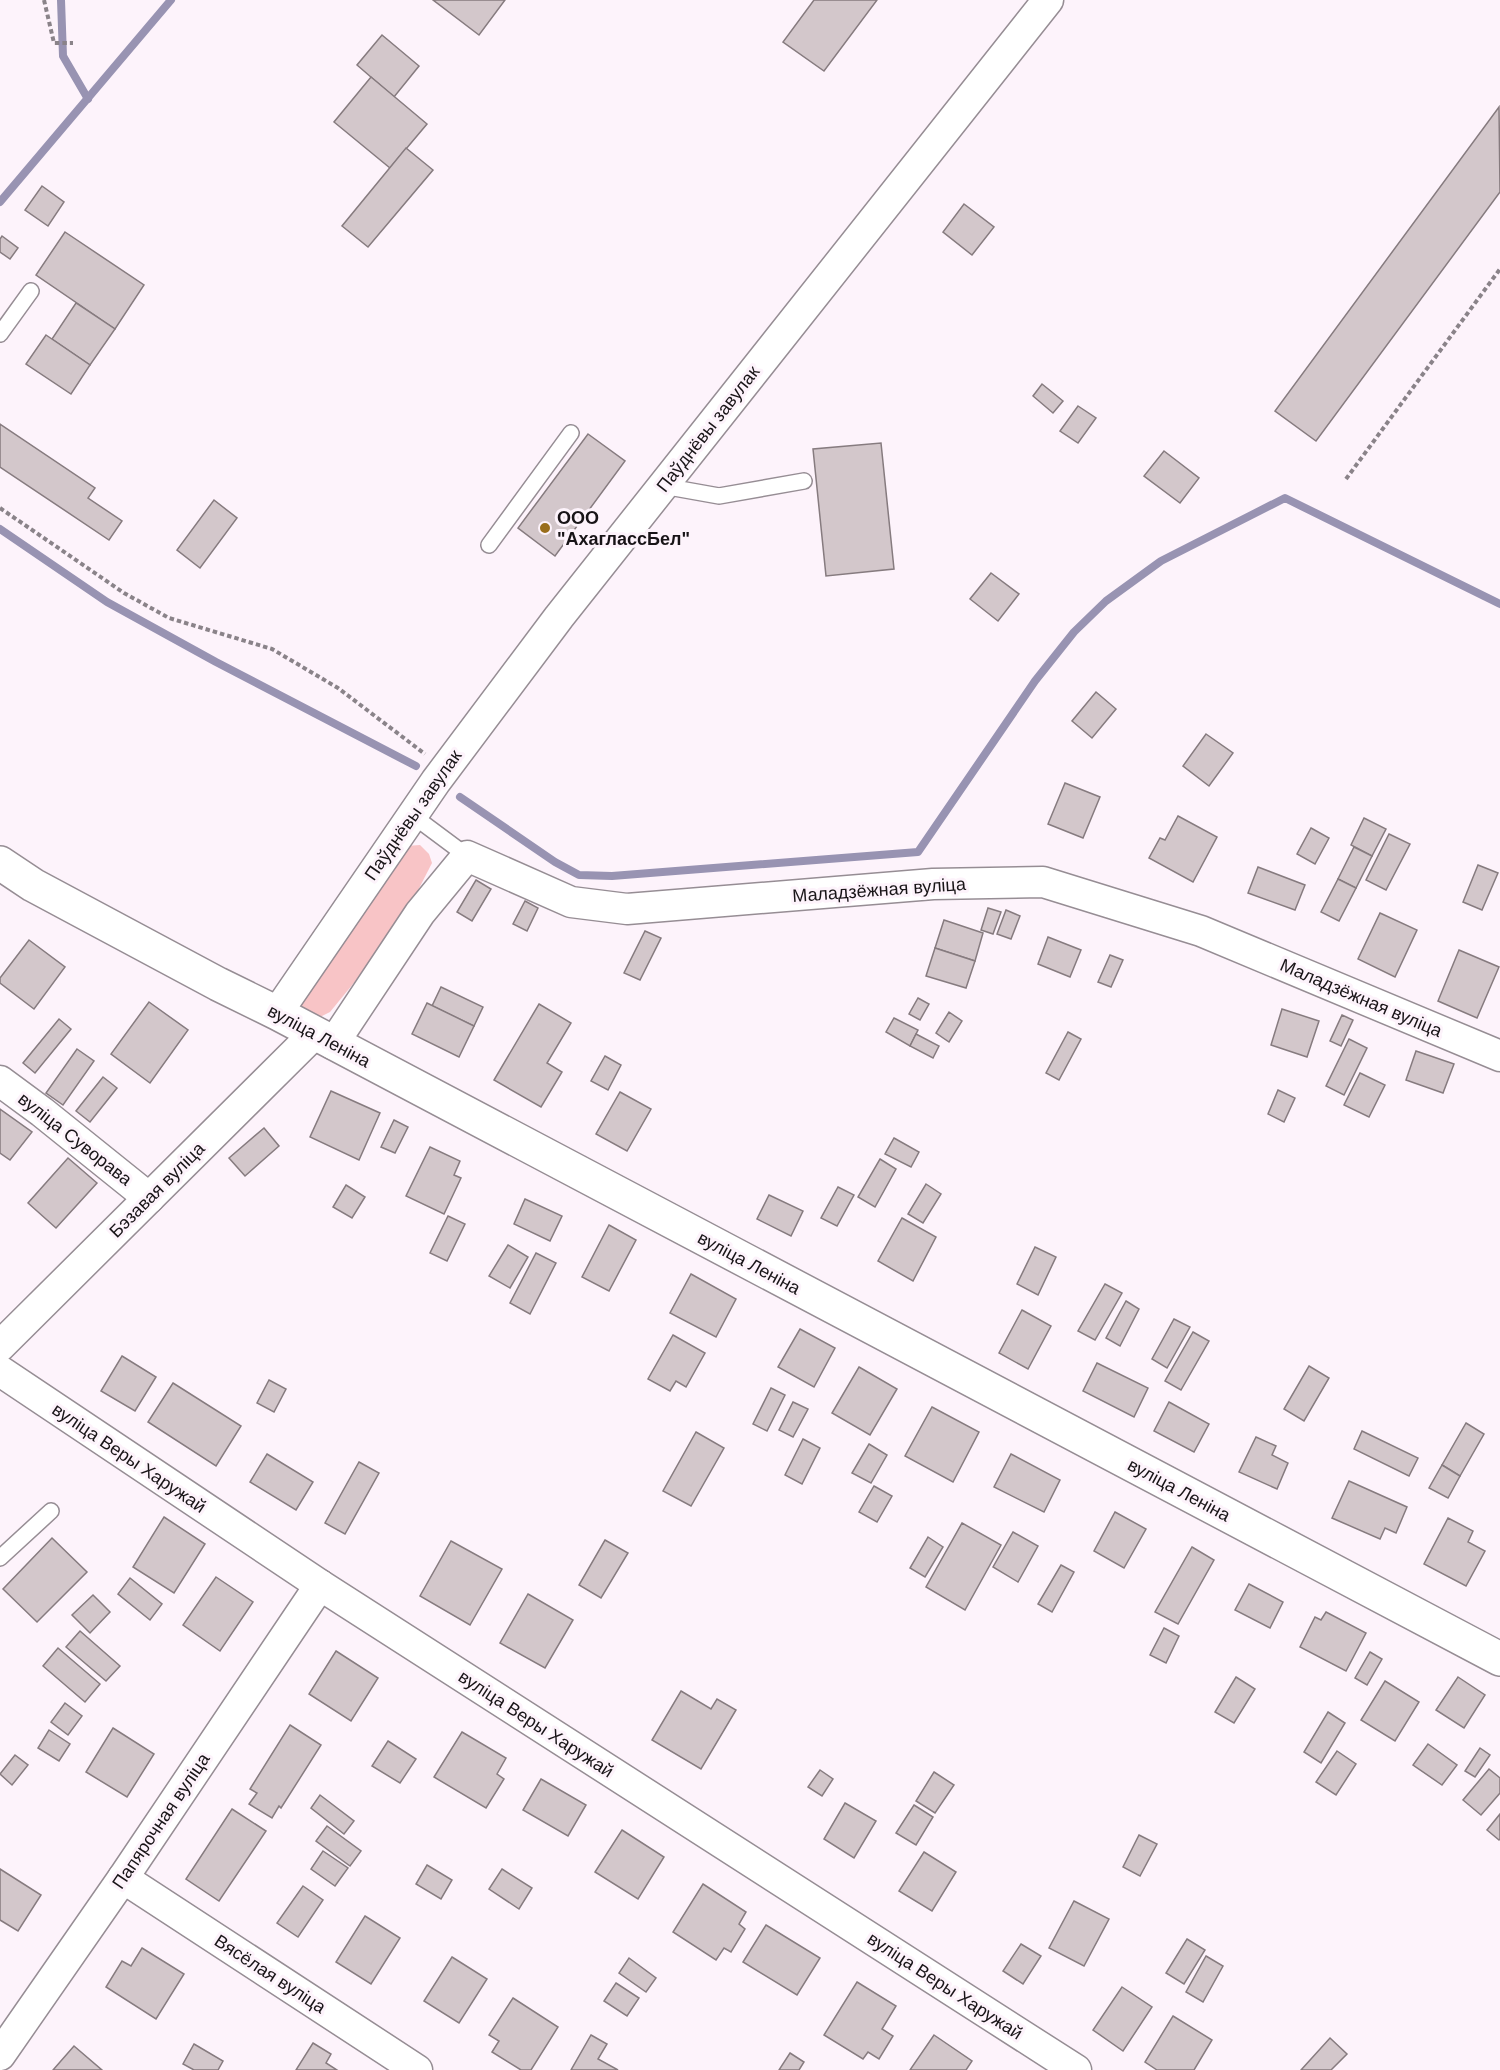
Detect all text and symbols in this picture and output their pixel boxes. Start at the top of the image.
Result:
street label: Паўднёвы завулак [653,362,763,496]
place label: ООО "АхаглассБел" [557,508,690,549]
marker: ООО "АхаглассБел" [538,521,552,535]
street label: Паўднёвы завулак [361,746,466,884]
street label: Маладзёжная вуліца [792,874,967,906]
street label: Маладзёжная вуліца [1277,955,1446,1042]
street label: вуліца Леніна [264,1001,375,1072]
street label: вуліца Суворава [14,1089,136,1190]
street label: Бэзавая вуліца [105,1138,209,1242]
street label: вуліца Леніна [694,1228,805,1299]
street label: вуліца Веры Харужай [49,1399,209,1517]
street label: вуліца Леніна [1124,1455,1235,1526]
street label: вуліца Веры Харужай [455,1666,617,1782]
street label: Папярочная вуліца [108,1749,214,1892]
street label: вуліца Веры Харужай [864,1928,1026,2044]
street label: Вясёлая вуліца [211,1931,330,2018]

